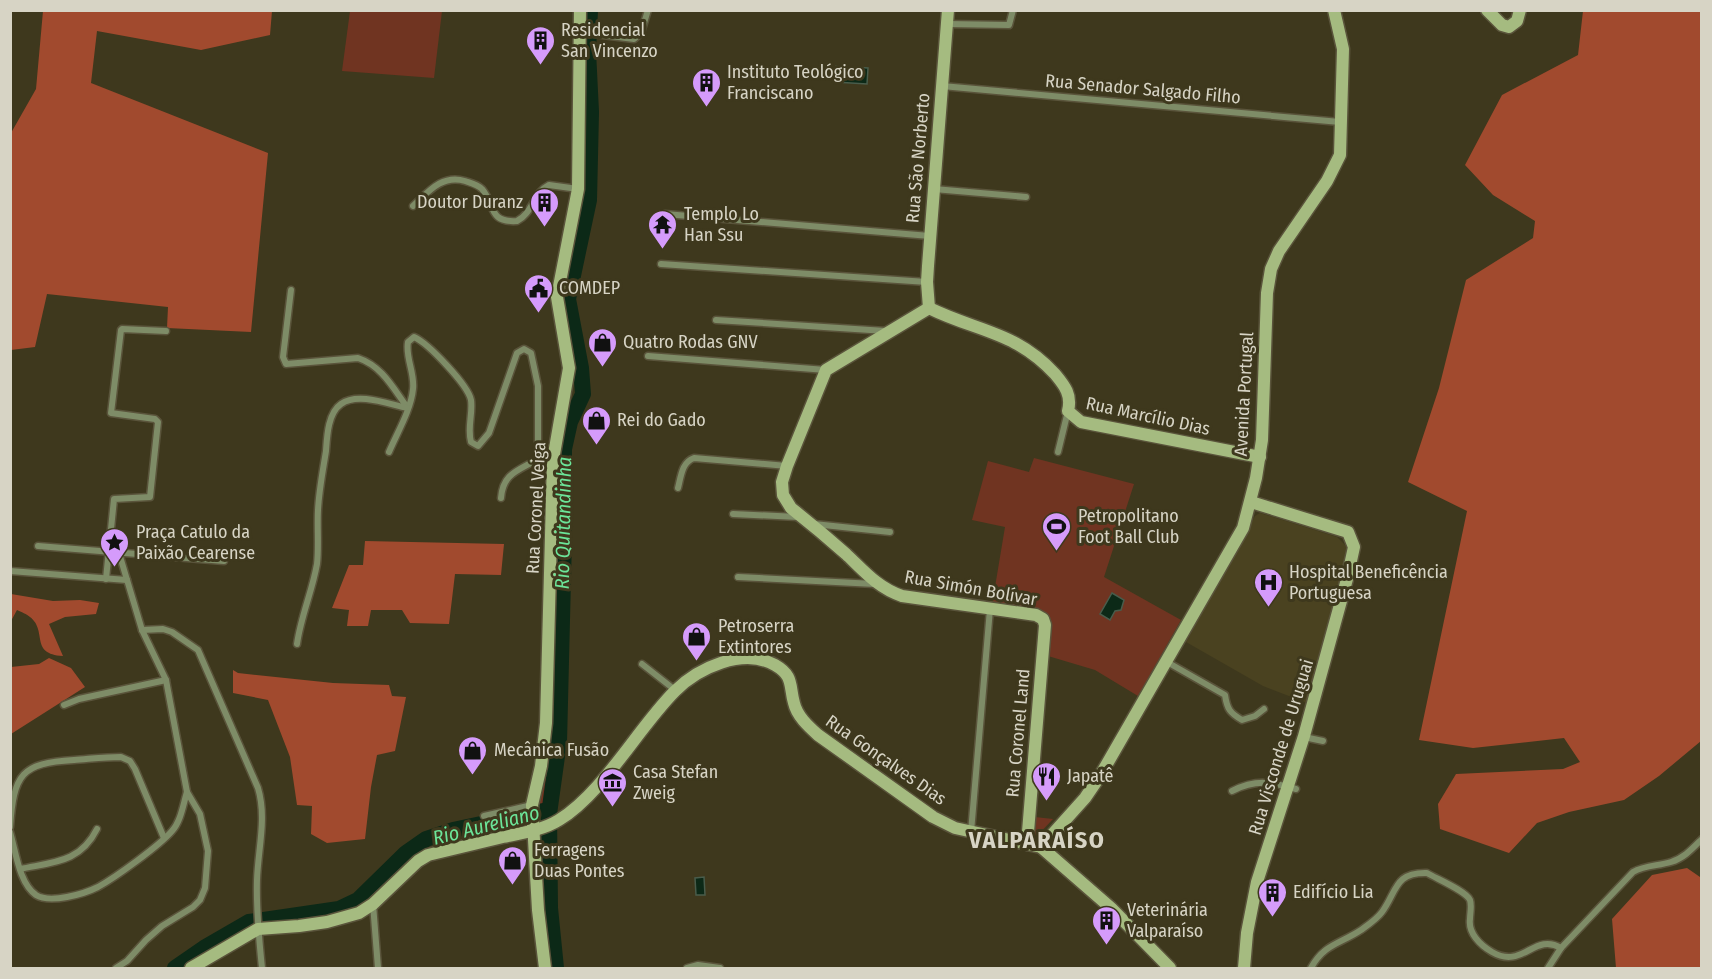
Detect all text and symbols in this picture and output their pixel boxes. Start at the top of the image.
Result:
place label: Residencial San Vincenzo [561,19,658,62]
building icon: Residencial San Vincenzo [524,24,556,66]
place label: Instituto Teológico Franciscano [727,61,864,104]
building icon: Instituto Teológico Franciscano [690,66,722,108]
street label: Rua Senador Salgado Filho [1044,69,1242,109]
street label: Rua São Norberto [901,92,935,224]
building icon: Doutor Duranz [528,186,560,228]
place label: Doutor Duranz [417,191,523,213]
place label: Templo Lo Han Ssu [684,203,759,246]
temple icon: Templo Lo Han Ssu [647,208,679,250]
public building icon: COMDEP [522,272,554,314]
place label: COMDEP [559,277,620,299]
shop icon: Quatro Rodas GNV [586,326,618,368]
place label: Quatro Rodas GNV [623,331,758,353]
street label: Avenida Portugal [1230,331,1258,457]
street label: Rua Marcílio Dias [1084,392,1212,440]
shop icon: Rei do Gado [580,404,612,446]
place label: Rei do Gado [617,409,706,431]
street label: Rua Coronel Veiga [522,441,550,575]
water label: Rio Quitandinha [550,456,576,590]
place label: Petropolitano Foot Ball Club [1078,505,1179,548]
sports icon: Petropolitano Foot Ball Club [1041,510,1073,552]
place label: Praça Catulo da Paixão Cearense [136,521,255,564]
place icon: Praça Catulo da Paixão Cearense [99,526,131,568]
place label: Hospital Beneficência Portuguesa [1289,561,1448,604]
street label: Rua Simón Bolívar [903,566,1040,611]
hospital icon: Hospital Beneficência Portuguesa [1252,566,1284,608]
place label: Petroserra Extintores [718,615,794,658]
shop icon: Petroserra Extintores [681,620,713,662]
street label: Rua Visconde de Uruguai [1244,656,1318,838]
street label: Rua Coronel Land [1001,668,1035,798]
street label: Rua Gonçalves Dias [821,710,951,810]
shop icon: Mecânica Fusão [457,734,489,776]
place label: Mecânica Fusão [494,739,609,761]
restaurant icon: Japatê [1030,760,1062,802]
place label: Casa Stefan Zweig [633,761,718,804]
place label: Japatê [1067,765,1114,787]
museum icon: Casa Stefan Zweig [596,766,628,808]
water label: Rio Aureliano [430,800,542,850]
district label: VALPARAÍSO [968,825,1105,854]
place label: Ferragens Duas Pontes [534,839,625,882]
shop icon: Ferragens Duas Pontes [497,844,529,886]
building icon: Edifício Lia [1256,876,1288,918]
place label: Edifício Lia [1293,881,1374,903]
place label: Veterinária Valparaíso [1127,899,1208,942]
building icon: Veterinária Valparaíso [1090,904,1122,946]

